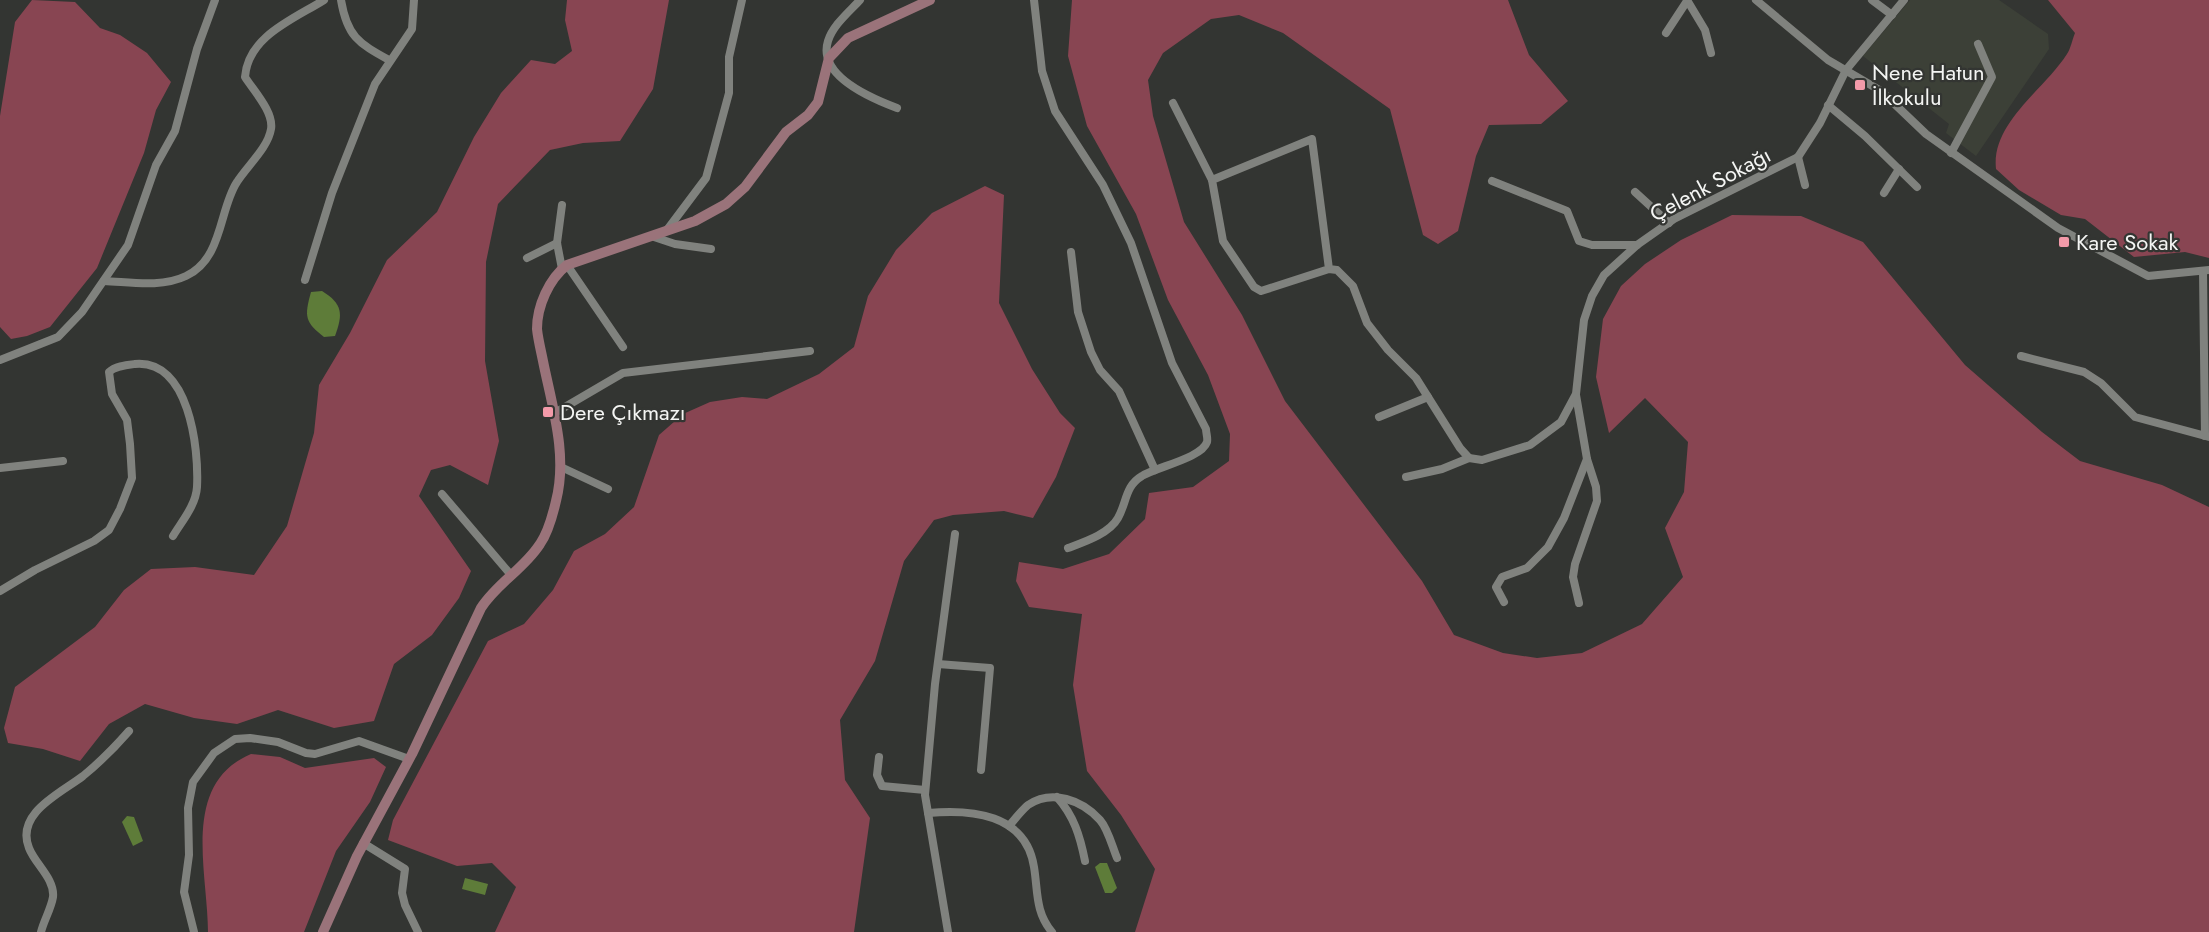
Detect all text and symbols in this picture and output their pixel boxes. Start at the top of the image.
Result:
place label: Nene Hatun İlkokulu [1872,56,1985,113]
marker: Nene Hatun İlkokulu [1853,78,1867,92]
street label: Çelenk Sokağı [1644,139,1776,229]
place label: Kare Sokak [2076,226,2178,258]
marker: Kare Sokak [2057,235,2071,249]
place label: Dere Çıkmazı [560,396,686,428]
marker: Dere Çıkmazı [541,405,555,419]

